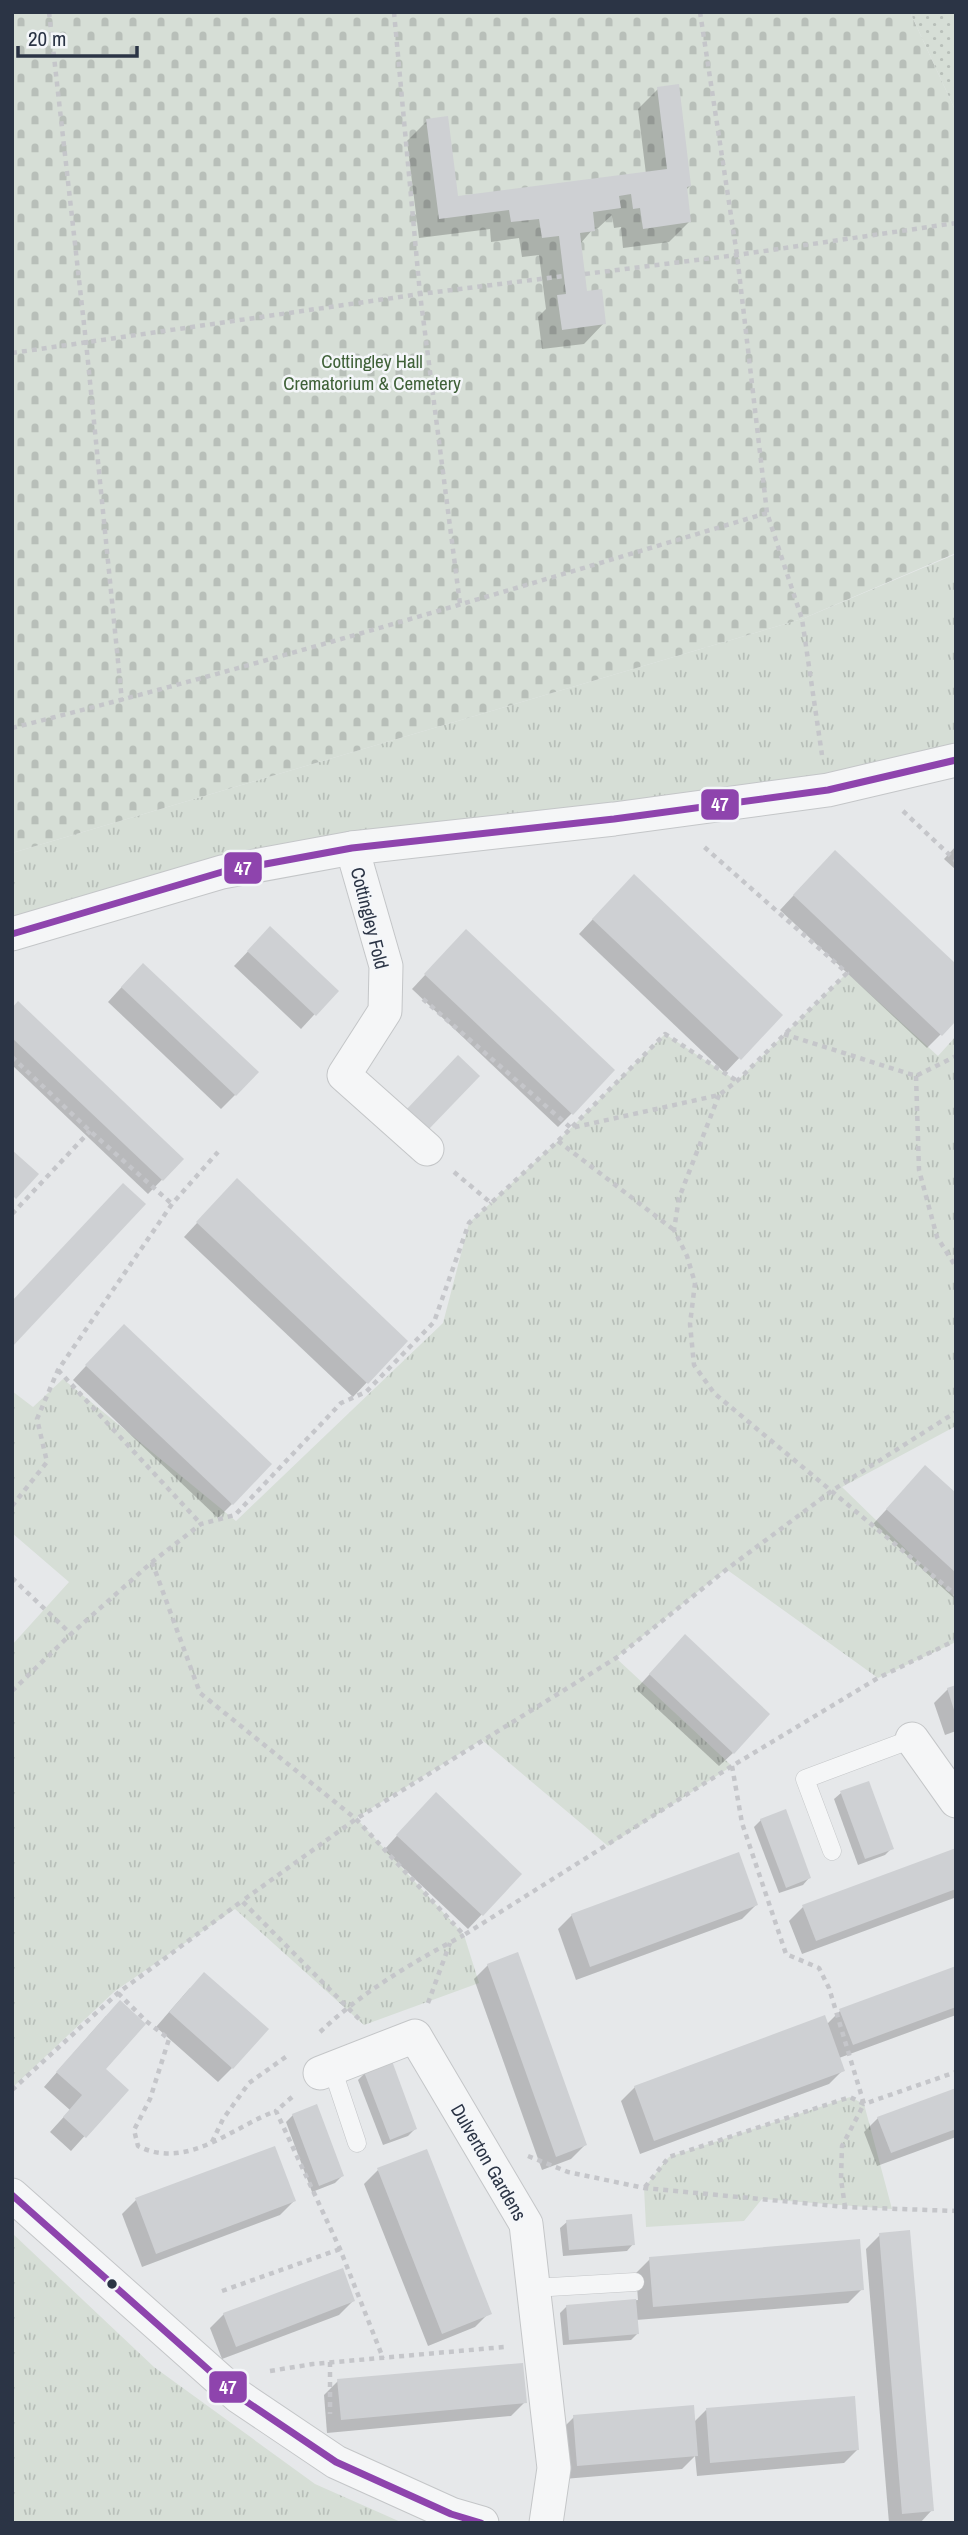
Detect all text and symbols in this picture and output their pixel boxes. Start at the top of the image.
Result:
scale bar [18,14,136,58]
text: 20 m [28,24,66,53]
park label: Cottingley Hall Crematorium & Cemetery [283,348,461,396]
line badge: 47 [700,788,740,821]
text: 47 [711,791,729,817]
line badge: 47 [223,851,263,885]
text: 47 [234,855,252,881]
street label: Cottingley Fold [345,864,395,972]
street label: Dulverton Gardens [445,2099,533,2225]
unlabelled marker [105,2277,119,2291]
line badge: 47 [208,2370,248,2404]
text: 47 [219,2374,237,2400]

